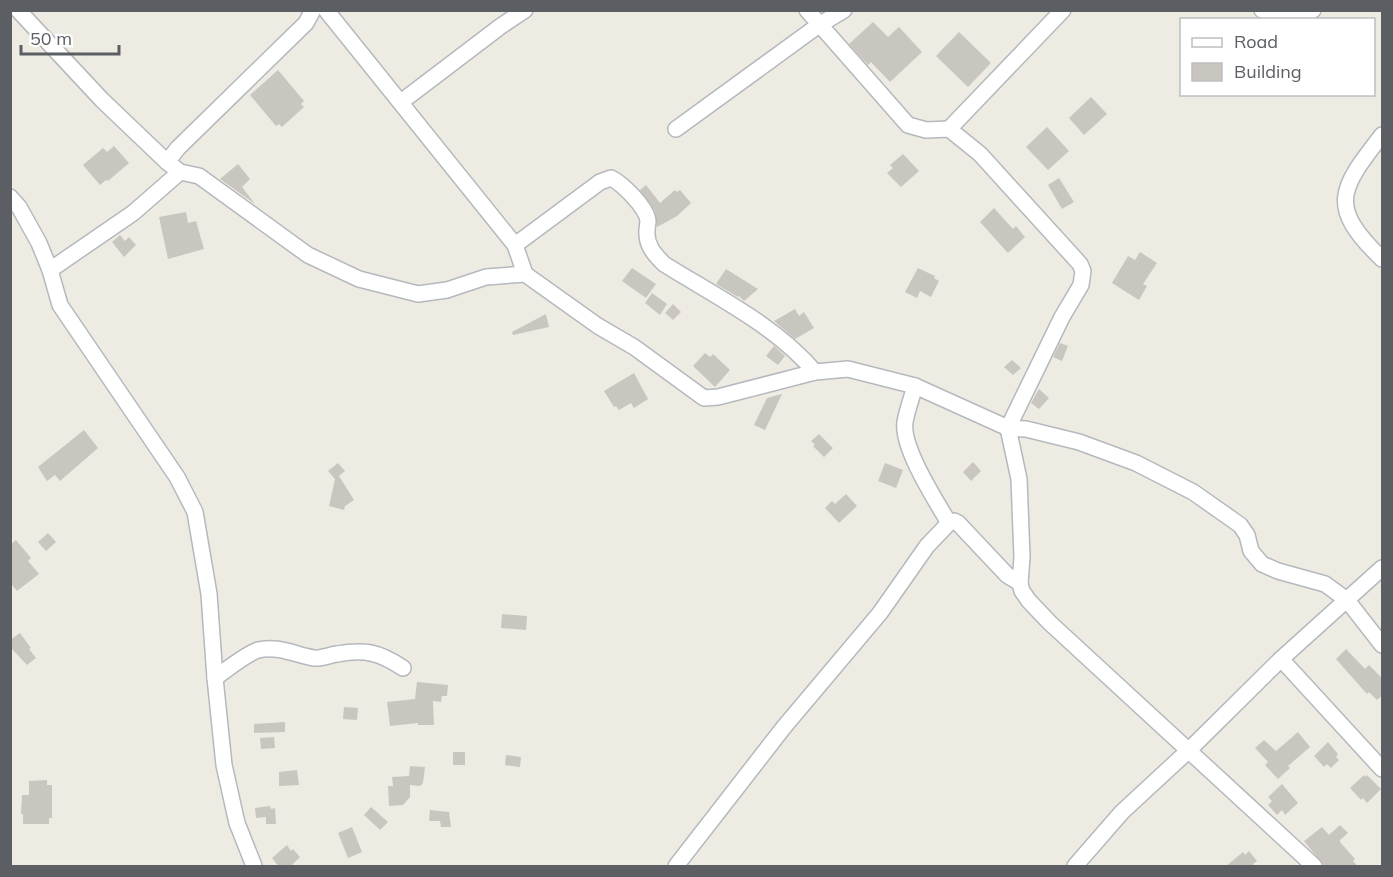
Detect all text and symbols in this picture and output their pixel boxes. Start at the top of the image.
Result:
scale bar [21,18,118,56]
legend [1180,18,1375,96]
text: 50 m [30,27,72,50]
text: Road [1234,30,1278,53]
text: Building [1234,60,1302,83]

